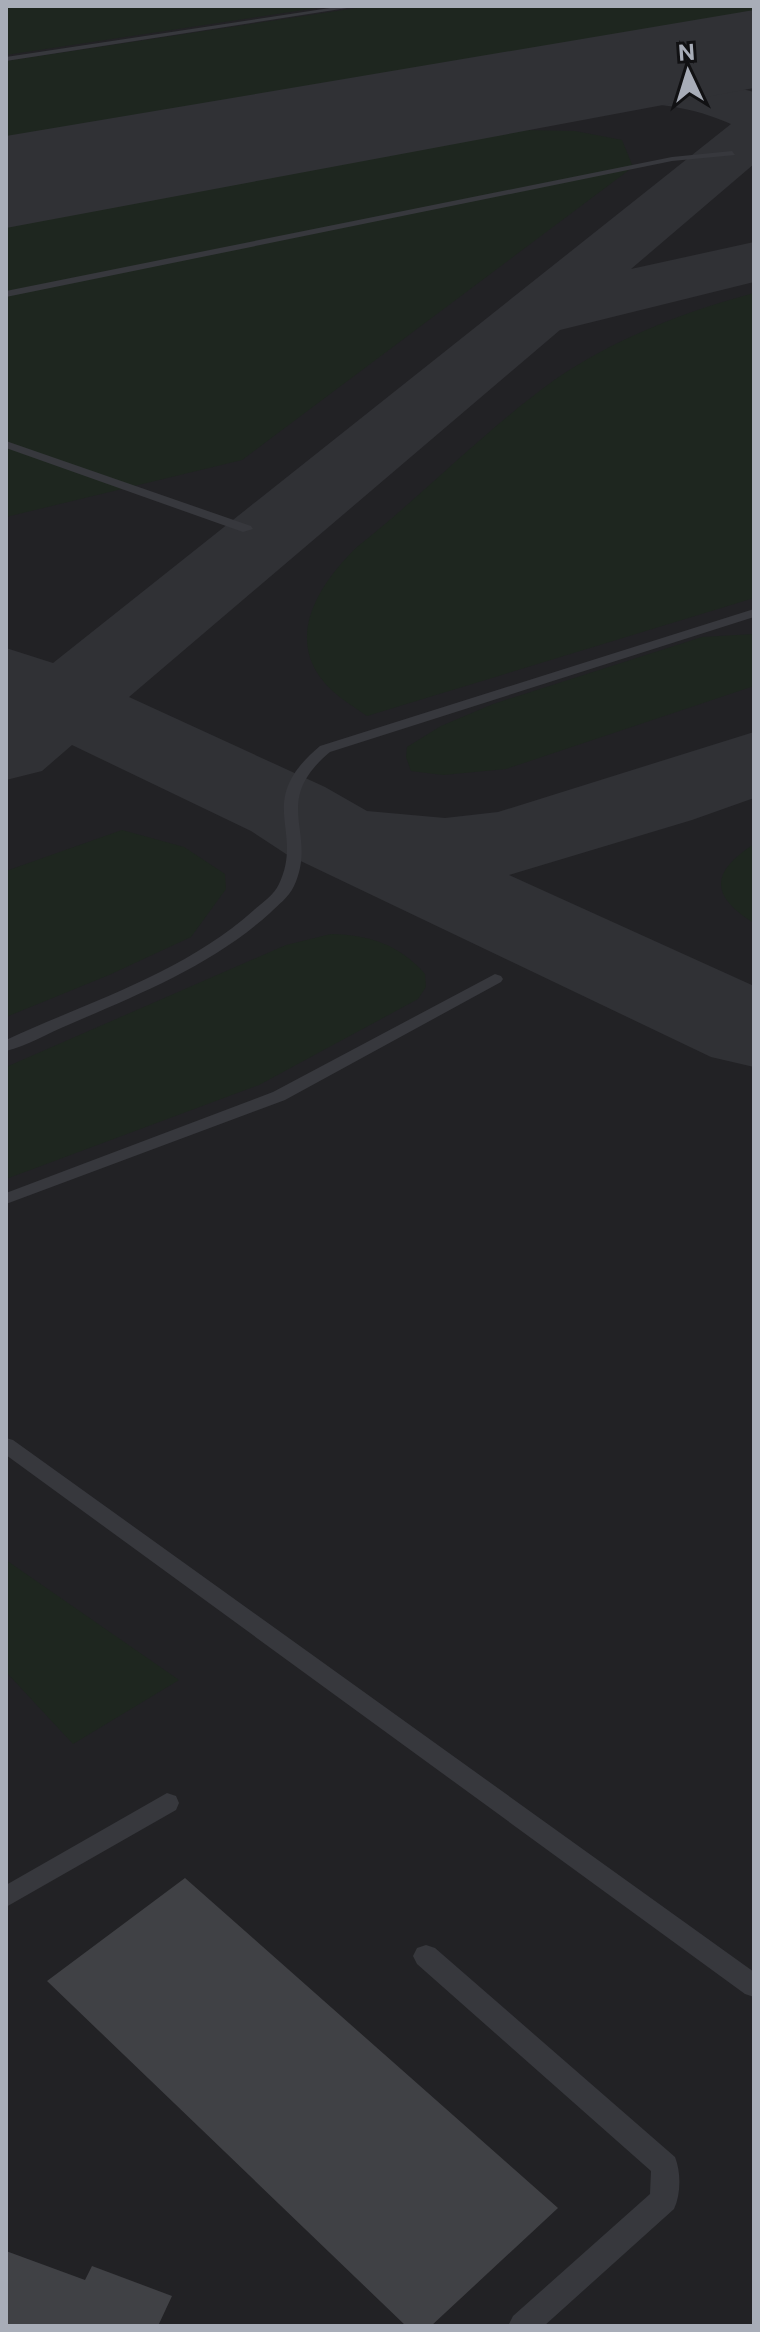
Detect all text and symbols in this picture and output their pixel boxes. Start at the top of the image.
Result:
north arrow [648,32,728,112]
text: N [677,38,696,66]

